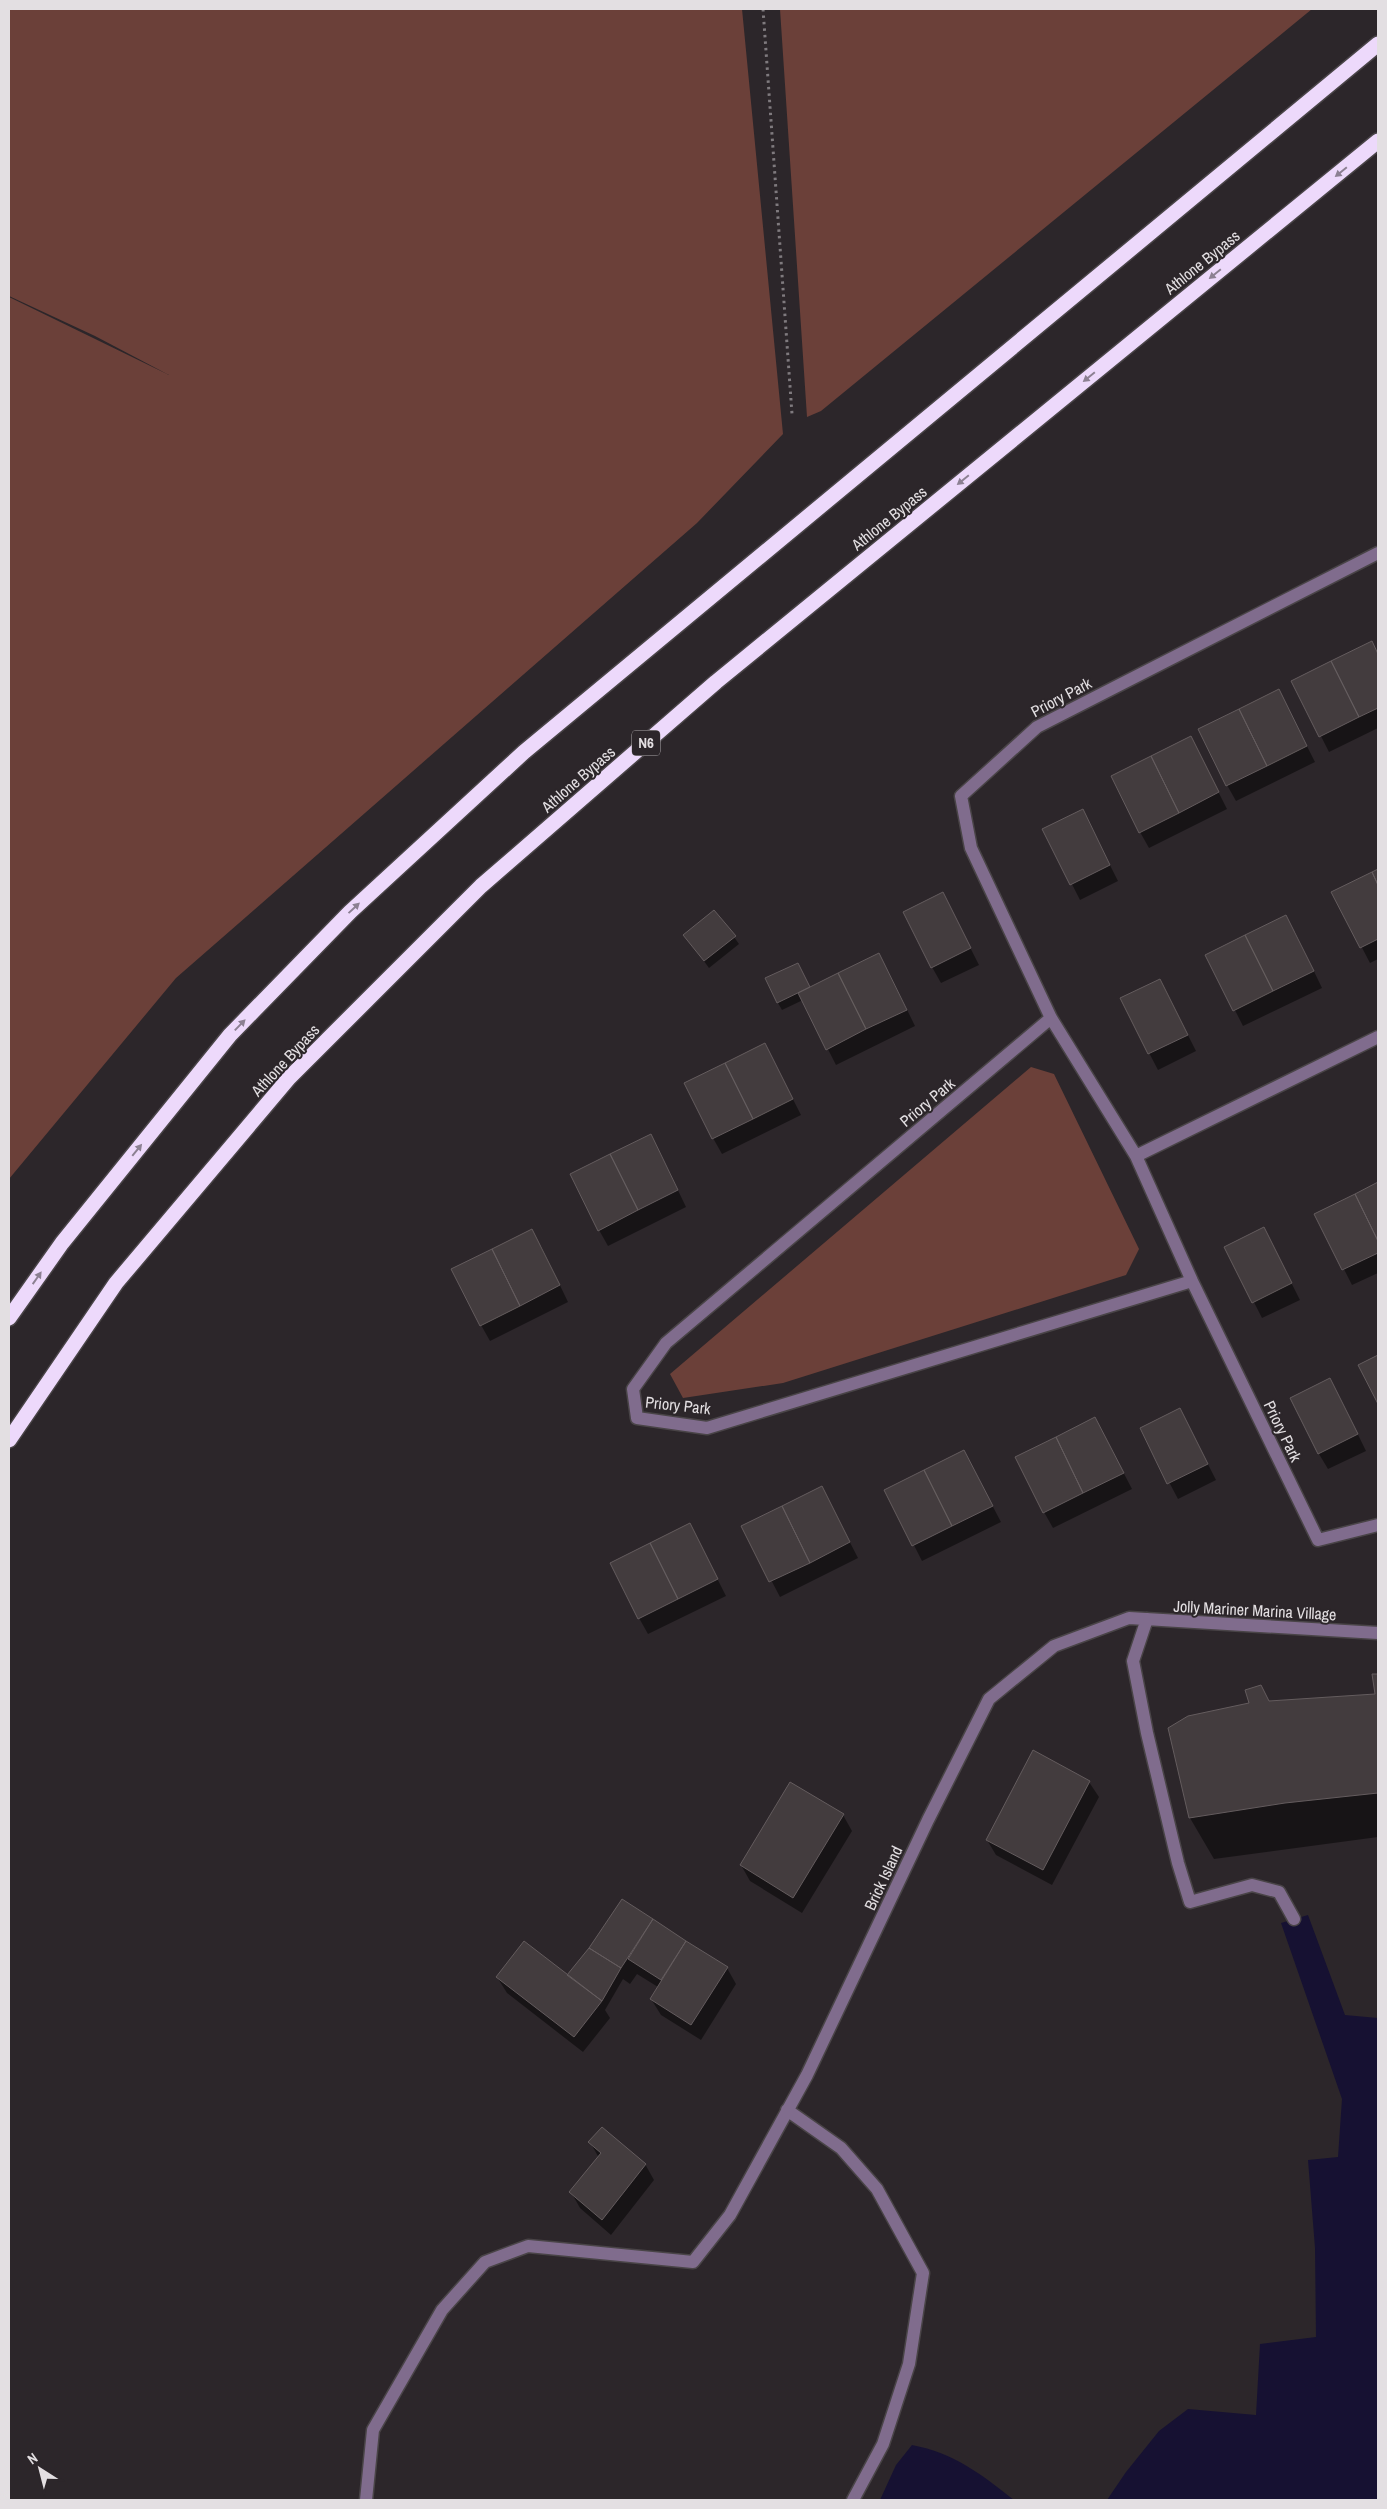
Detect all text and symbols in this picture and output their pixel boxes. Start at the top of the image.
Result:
one-way arrow [1334,166,1347,177]
street label: Athlone Bypass [1159,225,1244,300]
one-way arrow [1209,269,1222,280]
one-way arrow [1083,372,1096,383]
one-way arrow [957,475,970,486]
street label: Athlone Bypass [846,481,931,556]
street label: Priory Park [1027,672,1096,722]
road number: N6 [632,730,660,756]
street label: Athlone Bypass [536,741,620,818]
one-way arrow [347,902,359,914]
one-way arrow [234,1019,246,1031]
street label: Athlone Bypass [245,1019,324,1102]
street label: Priory Park [895,1072,960,1132]
one-way arrow [132,1144,143,1157]
one-way arrow [32,1271,42,1285]
street label: Priory Park [644,1391,712,1419]
street label: Priory Park [1259,1397,1307,1466]
street label: Jolly Mariner Marina Village [1173,1595,1337,1625]
street label: Brick Island [859,1842,907,1914]
north arrow [15,2444,65,2494]
text: N [24,2449,41,2468]

